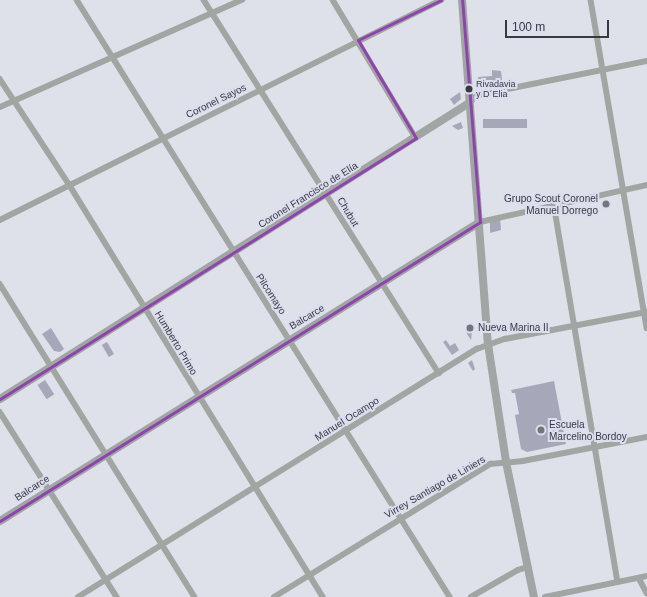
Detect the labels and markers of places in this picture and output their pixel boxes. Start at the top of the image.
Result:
place label: Rivadavia y D´Elia [476,79,516,100]
marker: Rivadavia y D´Elia [464,84,474,94]
place label: Grupo Scout Coronel Manuel Dorrego [504,192,598,216]
marker: Grupo Scout Coronel Manuel Dorrego [601,199,611,209]
place label: Nueva Marina II [478,322,549,334]
marker: Nueva Marina II [465,323,475,333]
place label: Escuela Marcelino Bordoy [549,418,627,442]
marker: Escuela Marcelino Bordoy [536,425,546,435]

